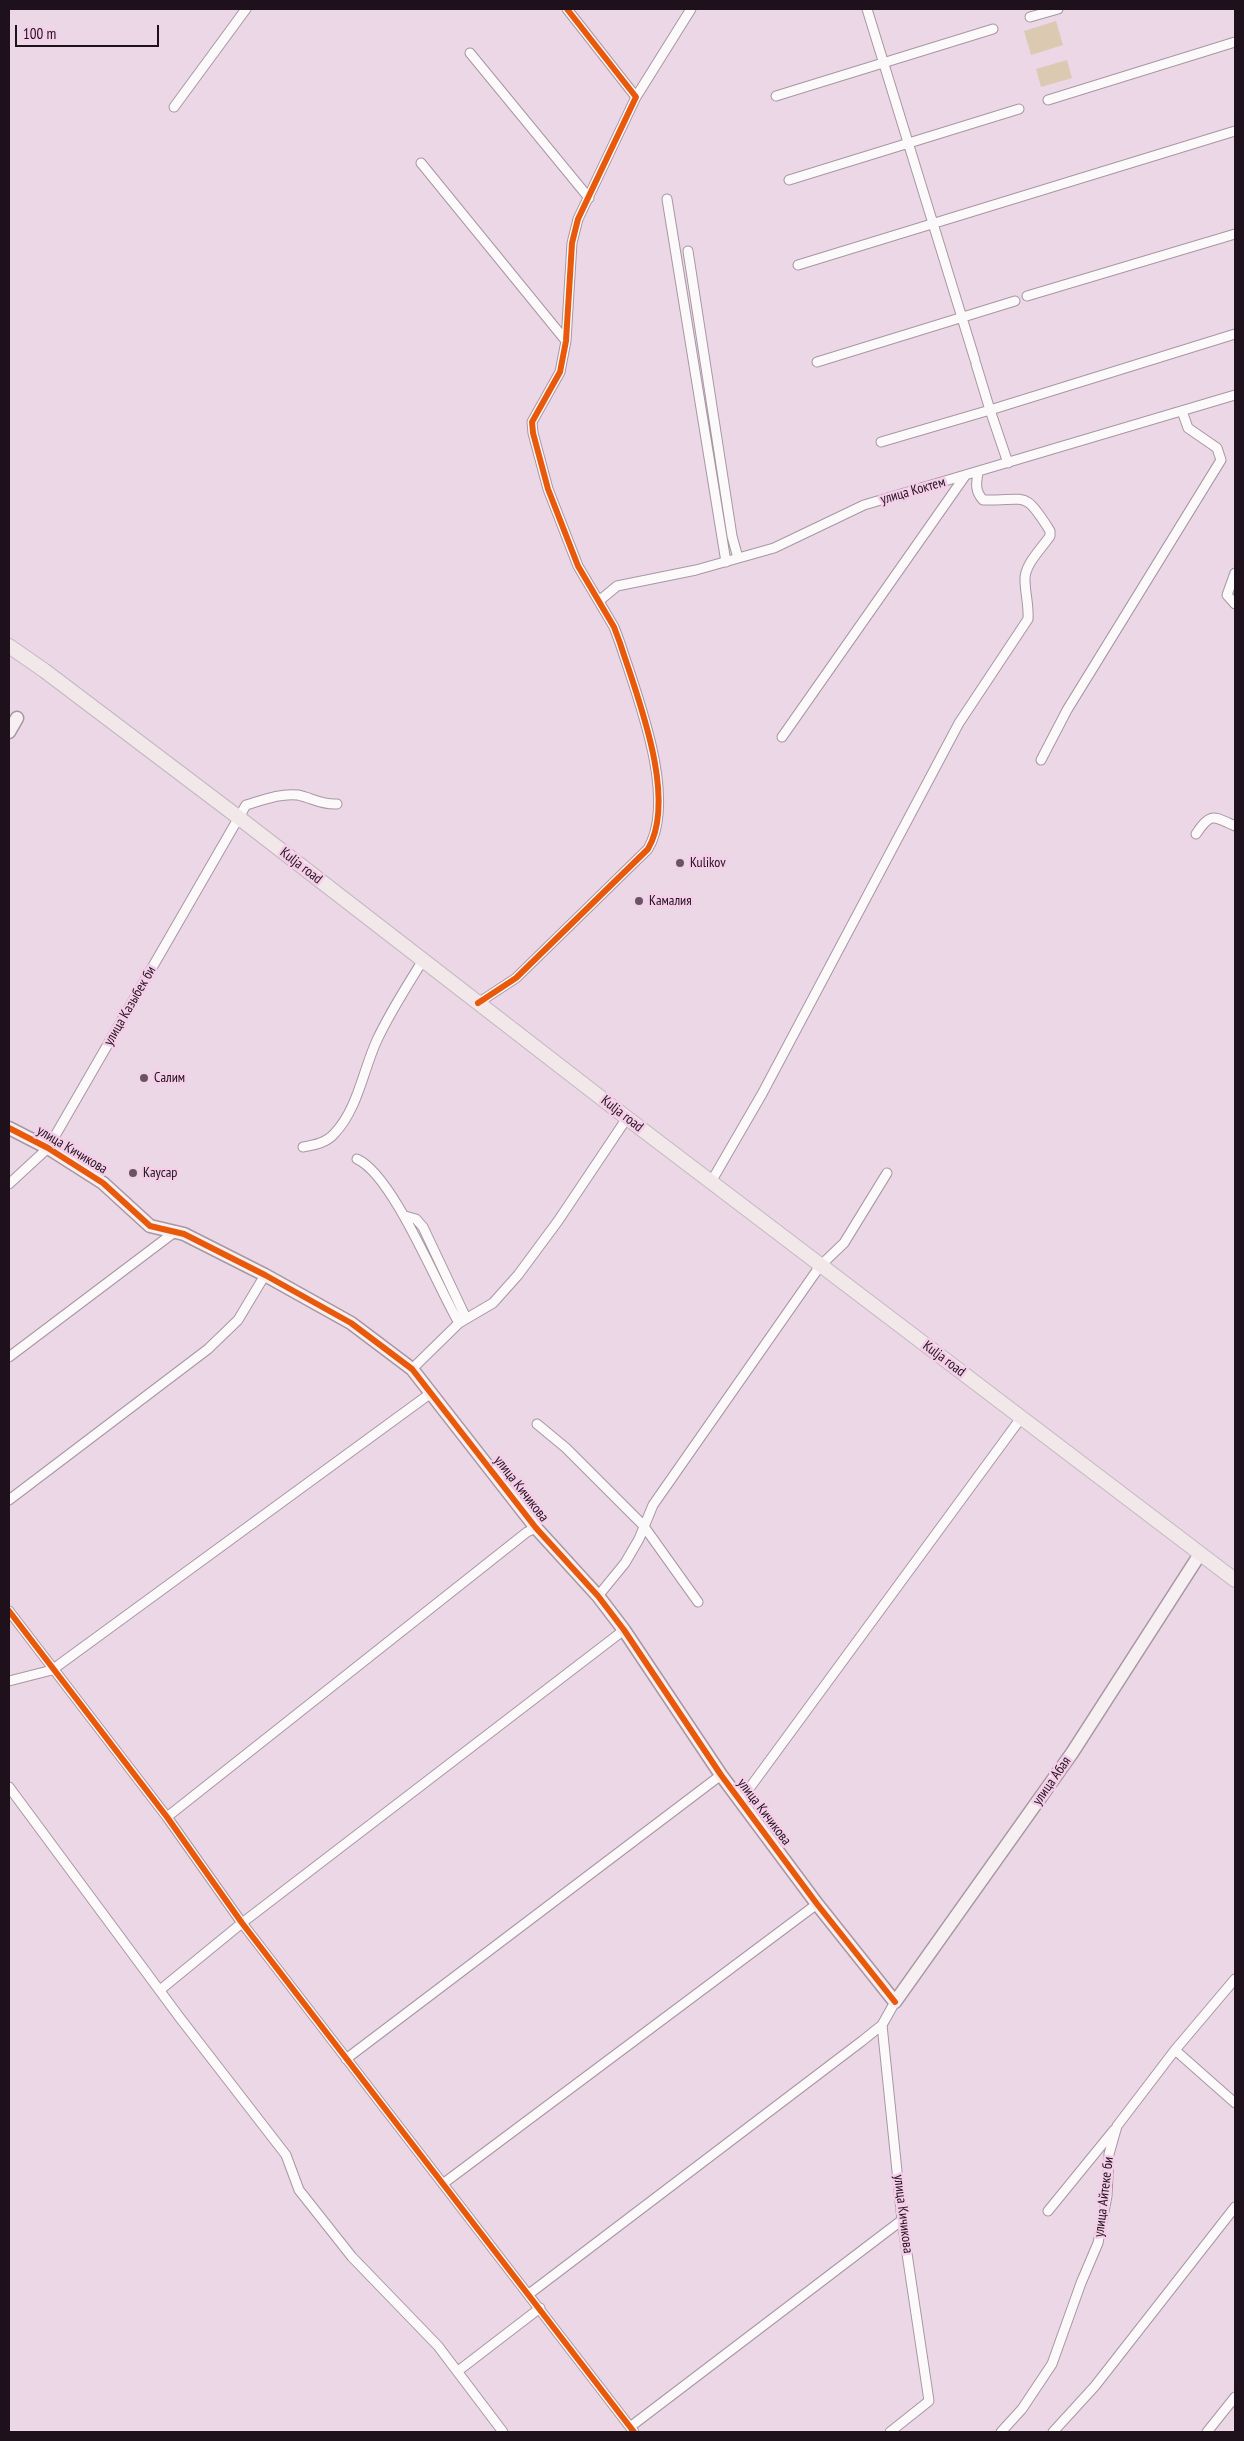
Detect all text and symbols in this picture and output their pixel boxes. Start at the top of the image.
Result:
scale bar [18,15,161,47]
text: 100 m [23,24,56,43]
street label: улица Коктем [879,474,947,508]
street label: Kulja road [276,844,326,888]
place label: Kulikov [690,855,726,871]
marker: Kulikov [674,857,686,869]
place label: Камалия [649,893,692,909]
marker: Камалия [633,895,645,907]
street label: улица Казыбек би [100,963,160,1049]
place label: Салим [154,1070,185,1086]
marker: Салим [138,1072,150,1084]
street label: Kulja road [597,1092,647,1136]
street label: улица Кичикова [34,1122,110,1178]
place label: Каусар [143,1165,177,1181]
marker: Каусар [127,1167,139,1179]
street label: Kulja road [919,1338,969,1380]
street label: улица Кичикова [490,1453,552,1525]
street label: улица Абая [1029,1754,1075,1808]
street label: улица Кичикова [734,1775,794,1849]
street label: улица Айтеке би [1091,2156,1117,2238]
street label: улица Кичикова [890,2174,916,2254]

